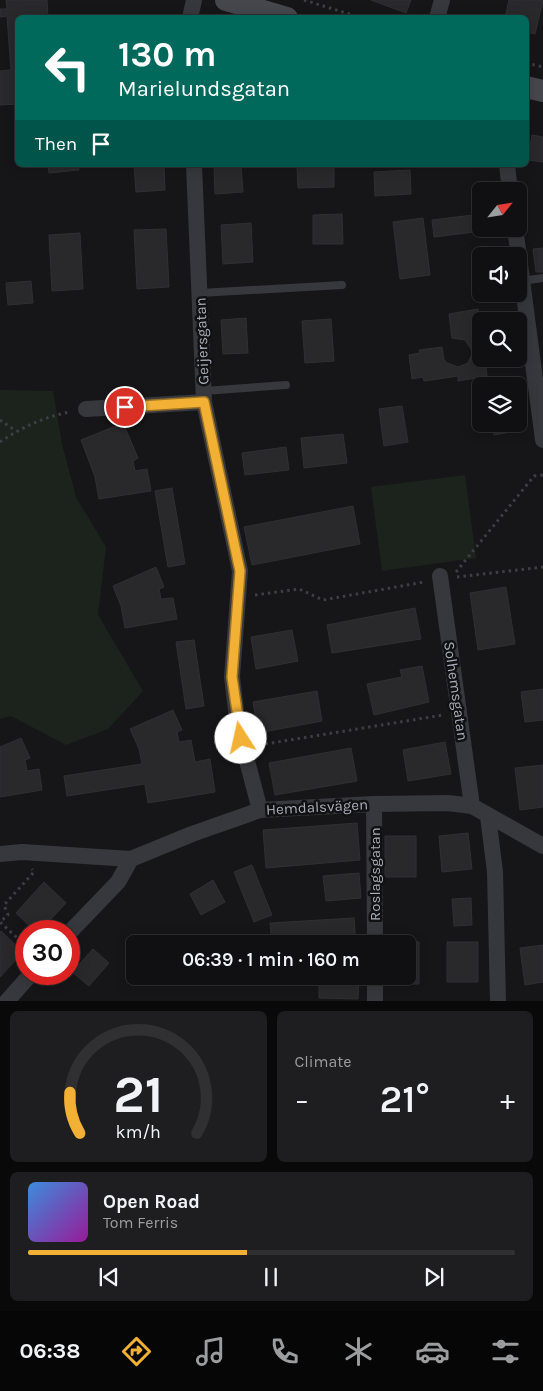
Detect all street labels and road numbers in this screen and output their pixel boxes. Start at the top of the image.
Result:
street label: Geijersgatan [191,297,213,385]
street label: Solhemsgatan [440,640,472,742]
street label: Hemdalsvägen [266,795,368,819]
street label: Roslagsgatan [366,827,384,921]

